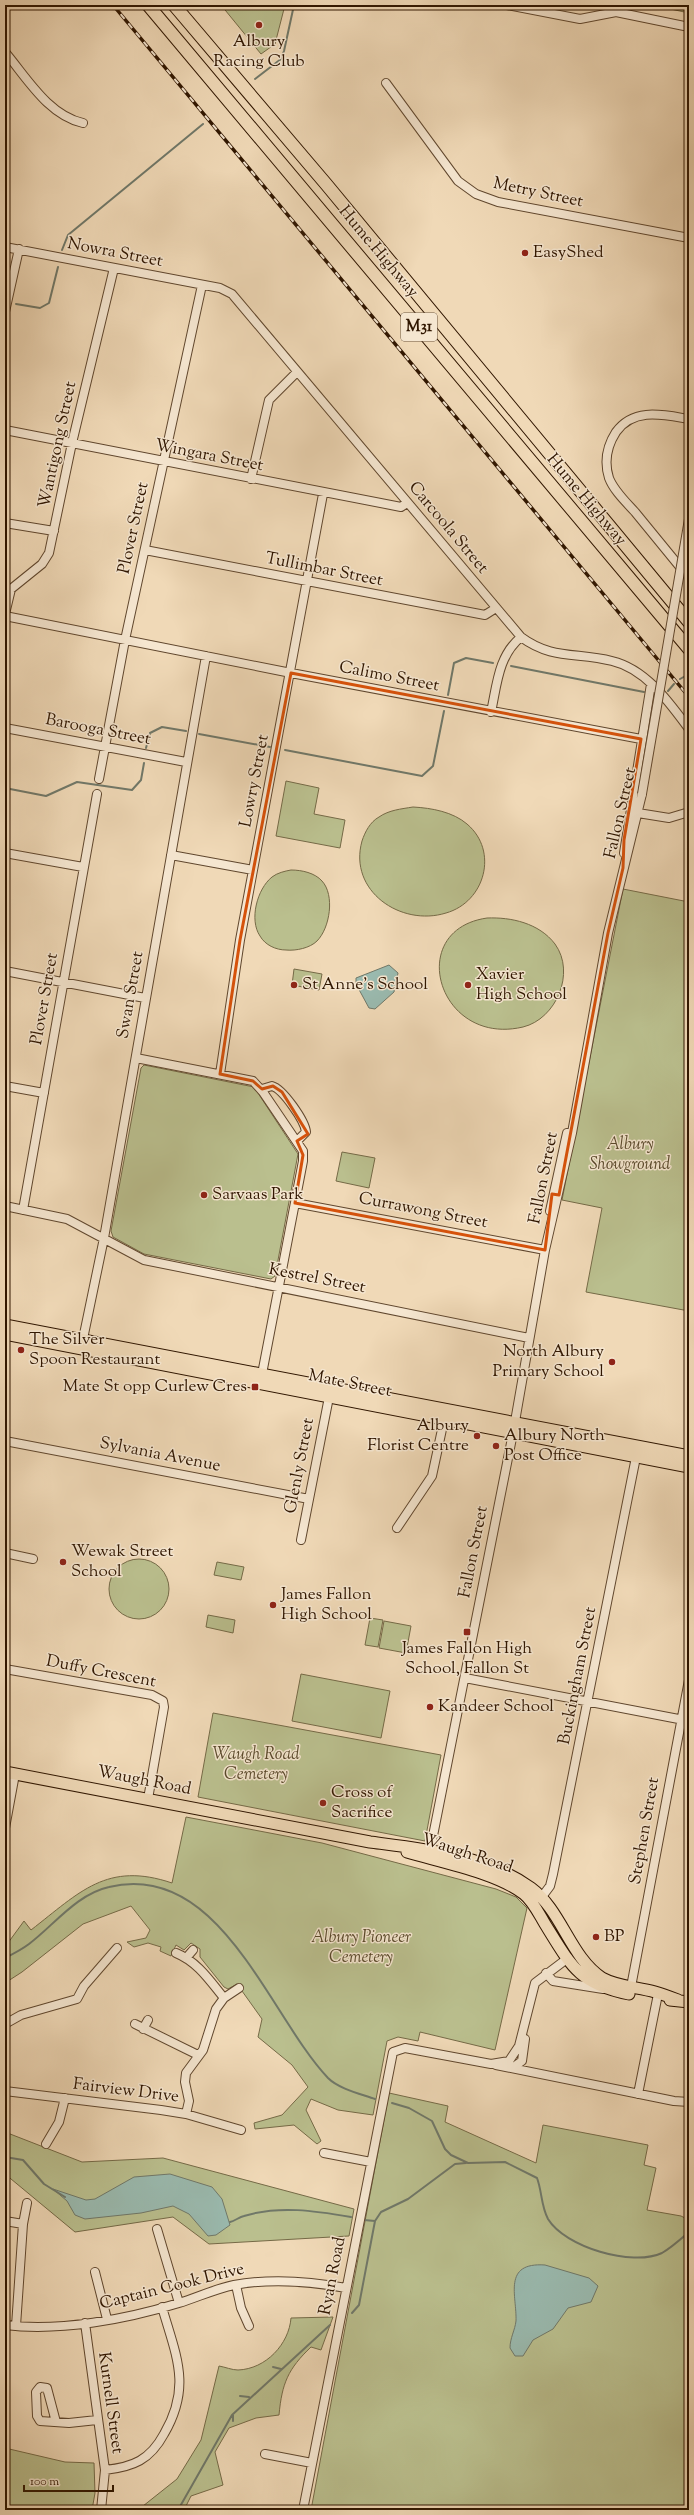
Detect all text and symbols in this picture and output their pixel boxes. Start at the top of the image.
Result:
marker: Albury Racing Club [254,20,264,30]
place label: Albury Racing Club [213,30,305,74]
street label: Metry Street [491,172,585,214]
street label: Hume Highway [332,201,424,304]
street label: Nowra Street [65,232,165,274]
place label: EasyShed [533,241,604,265]
marker: EasyShed [520,248,530,258]
road number: M31 [401,313,437,341]
street label: Wantigong Street [33,379,83,511]
street label: Wingara Street [153,434,266,478]
street label: Hume Highway [540,449,632,552]
street label: Carcoola Street [402,477,494,579]
street label: Plover Street [113,480,155,576]
street label: Tullimbar Street [263,547,385,593]
street label: Calimo Street [337,656,441,699]
street label: Barooga Street [43,708,153,752]
street label: Lowry Street [234,732,276,829]
street label: Fallon Street [599,765,643,861]
street label: Swan Street [112,949,151,1041]
street label: Plover Street [25,951,65,1047]
place label: Xavier High School [476,963,567,1007]
place label: St Anne's School [302,973,428,997]
marker: St Anne's School [289,980,299,990]
marker: Xavier High School [463,980,473,990]
street label: Fallon Street [523,1130,565,1226]
park label: Albury Showground [589,1133,671,1177]
place label: Sarvaas Park [212,1183,303,1207]
street label: Currawong Street [356,1187,490,1235]
marker: Sarvaas Park [199,1190,209,1200]
street label: Kestrel Street [266,1258,368,1300]
place label: The Silver Spoon Restaurant [29,1328,160,1372]
place label: North Albury Primary School [493,1340,605,1384]
marker: The Silver Spoon Restaurant [16,1345,26,1355]
marker: North Albury Primary School [607,1357,617,1367]
street label: Mate Street [306,1364,394,1404]
place label: Mate St opp Curlew Cres [63,1375,247,1399]
marker: Mate St opp Curlew Cres [250,1382,260,1392]
place label: Albury Florist Centre [367,1414,470,1458]
street label: Glenly Street [279,1416,321,1516]
place label: Albury North Post Office [504,1424,605,1468]
street label: Sylvania Avenue [97,1431,223,1479]
marker: Albury Florist Centre [472,1431,482,1441]
marker: Albury North Post Office [491,1441,501,1451]
street label: Fallon Street [453,1504,495,1600]
place label: Wewak Street School [71,1540,173,1584]
marker: Wewak Street School [58,1557,68,1567]
place label: James Fallon High School [280,1583,372,1627]
marker: James Fallon High School [268,1600,278,1610]
street label: Buckingham Street [553,1605,603,1747]
marker: James Fallon High School, Fallon St [462,1627,472,1637]
place label: James Fallon High School, Fallon St [401,1637,532,1681]
street label: Duffy Crescent [44,1650,158,1694]
place label: Kandeer School [438,1695,554,1719]
marker: Kandeer School [425,1702,435,1712]
park label: Waugh Road Cemetery [212,1743,300,1787]
street label: Waugh Road [95,1760,193,1802]
street label: Stephen Street [624,1775,666,1886]
place label: Cross of Sacrifice [331,1781,393,1825]
marker: Cross of Sacrifice [318,1798,328,1808]
street label: Waugh Road [418,1828,516,1880]
place label: BP [604,1925,625,1949]
park label: Albury Pioneer Cemetery [311,1926,411,1970]
marker: BP [591,1932,601,1942]
street label: Fairview Drive [72,2073,180,2109]
street label: Ryan Road [314,2234,352,2317]
street label: Captain Cook Drive [97,2257,247,2317]
street label: Kurnell Street [91,2351,129,2456]
scale bar [24,2467,113,2493]
text: 100 m [30,2473,59,2491]

